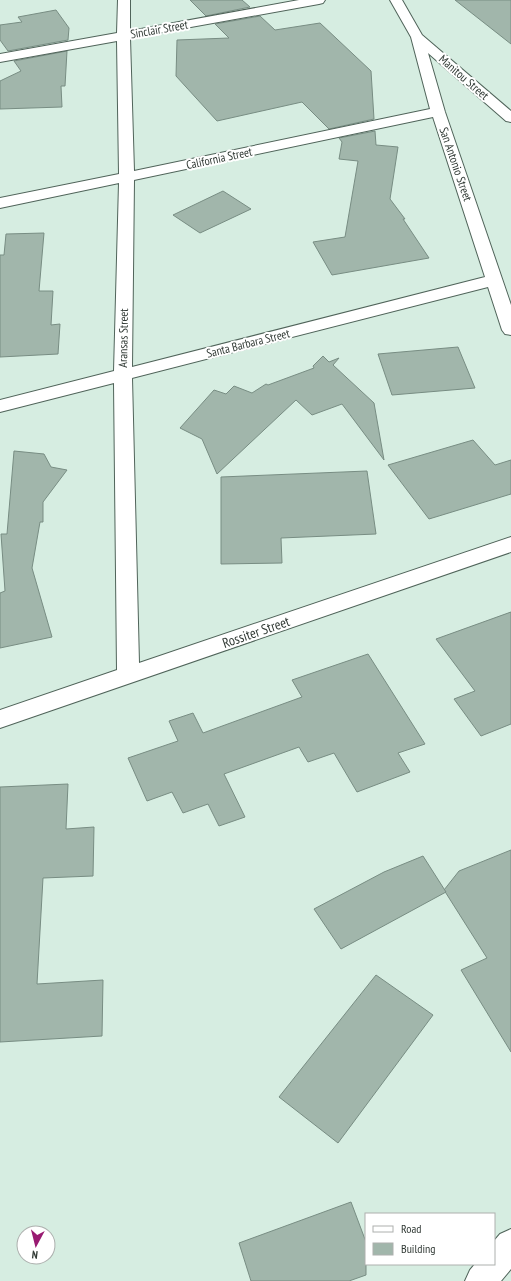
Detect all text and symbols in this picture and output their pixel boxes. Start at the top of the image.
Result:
street label: Sinclair Street [129,16,190,41]
street label: Manitou Street [436,51,493,103]
street label: San Antonio Street [436,125,476,204]
street label: California Street [185,144,254,172]
street label: Aransas Street [115,308,131,368]
street label: Santa Barbara Street [205,325,292,361]
street label: Rossiter Street [220,612,292,652]
legend [365,1213,495,1265]
text: Road [401,1221,421,1236]
north arrow [16,1225,56,1265]
text: Building [401,1241,436,1256]
text: N [31,1248,39,1262]

